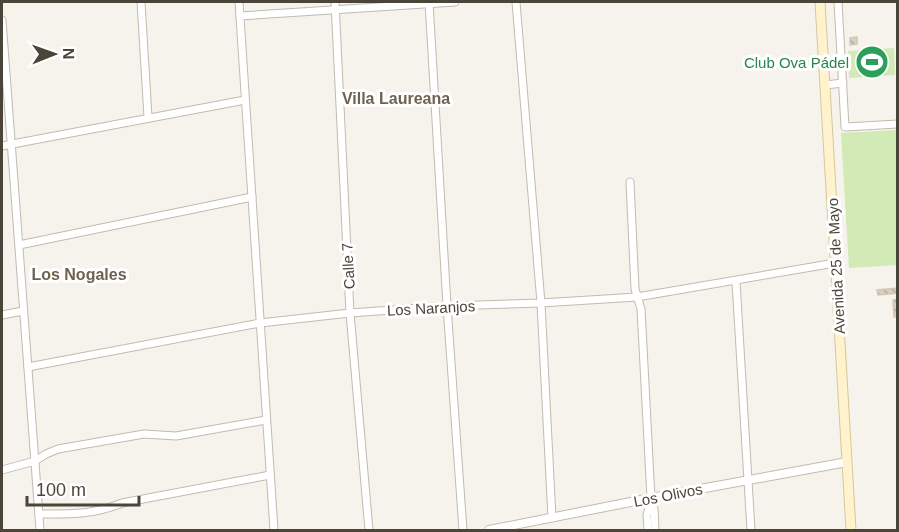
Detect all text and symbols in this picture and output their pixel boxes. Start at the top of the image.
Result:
north arrow [24,24,84,84]
sports icon: Club Ova Pádel [854,44,890,80]
text: N [60,48,77,60]
place label: Club Ova Pádel [744,54,849,71]
district label: Villa Laureana [342,90,450,107]
street label: Avenida 25 de Mayo [824,197,848,335]
street label: Calle 7 [338,242,358,290]
district label: Los Nogales [31,266,127,283]
street label: Los Naranjos [386,297,476,319]
scale bar [27,469,140,507]
text: 100 m [36,480,86,500]
street label: Los Olivos [632,480,704,510]

